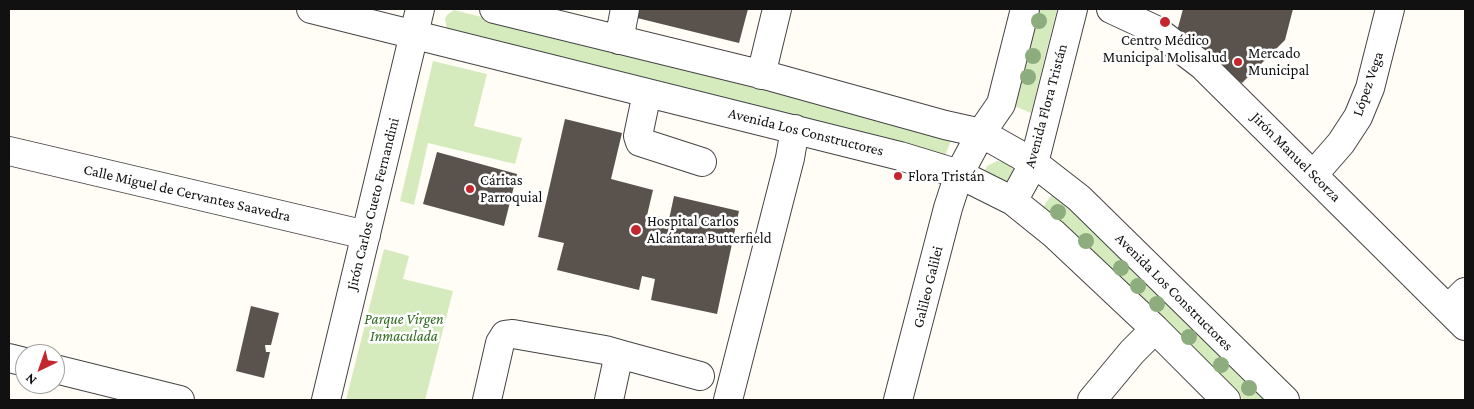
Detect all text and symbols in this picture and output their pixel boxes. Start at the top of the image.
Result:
marker: Centro Médico Municipal Molisalud [1158,15,1172,29]
place label: Centro Médico Municipal Molisalud [1103,31,1227,66]
street label: Avenida Flora Tristán [1021,42,1071,170]
place label: Mercado Municipal [1248,44,1309,79]
street label: López Vega [1349,49,1387,119]
marker: Mercado Municipal [1232,56,1244,68]
street label: Avenida Los Constructores [727,104,885,160]
street label: Jirón Manuel Scorza [1247,108,1345,206]
street label: Jirón Carlos Cueto Fernandini [343,116,403,292]
street label: Calle Miguel de Cervantes Saavedra [82,160,292,226]
place label: Flora Tristán [908,167,985,185]
marker: Flora Tristán [892,170,904,182]
place label: Cáritas Parroquial [480,171,542,206]
marker: Cáritas Parroquial [464,183,476,195]
place label: Hospital Carlos Alcántara Butterfield [647,212,772,247]
marker: Hospital Carlos Alcántara Butterfield [629,223,643,237]
street label: Avenida Los Constructores [1111,229,1237,355]
street label: Galileo Galilei [909,244,947,330]
park label: Parque Virgen Inmaculada [364,310,444,345]
north arrow [15,344,65,394]
text: N [22,370,40,389]

